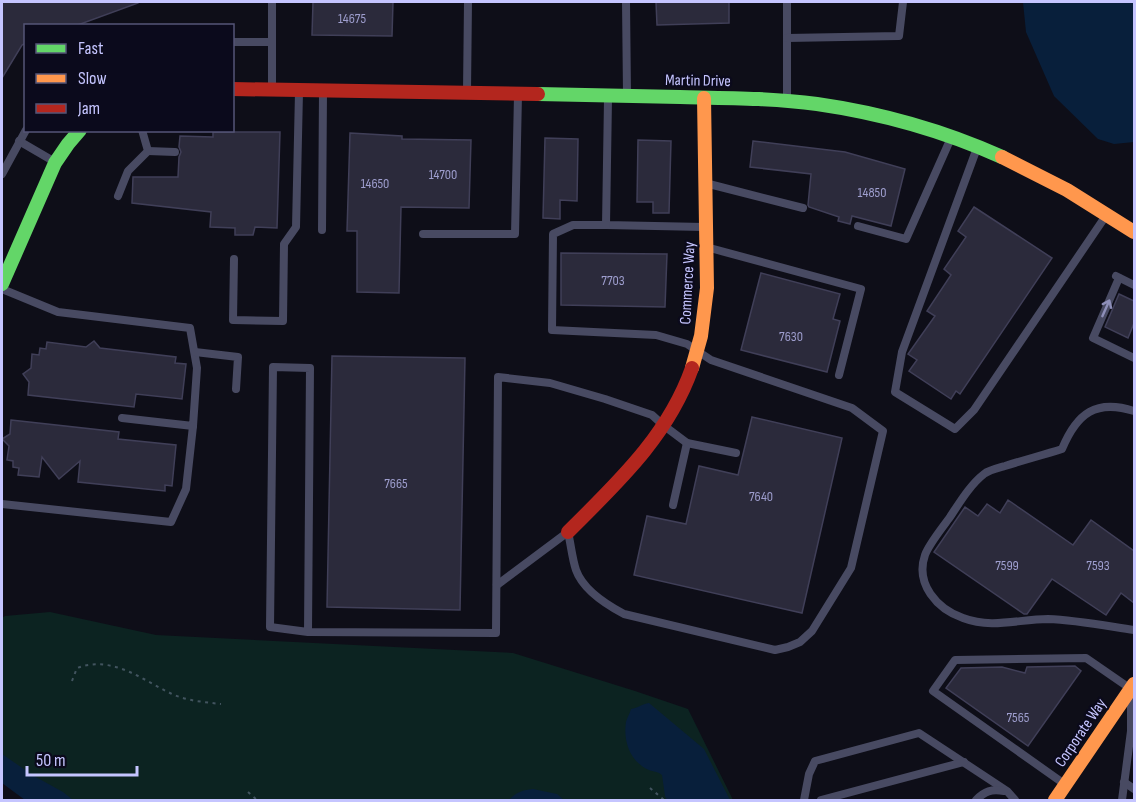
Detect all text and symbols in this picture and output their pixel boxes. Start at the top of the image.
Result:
house number: 14675 [338,10,366,27]
legend [24,24,234,132]
text: Fast [78,38,104,59]
text: Slow [78,68,107,89]
street label: Martin Drive [665,71,731,91]
text: Jam [77,98,100,119]
house number: 14700 [429,166,457,183]
house number: 14650 [361,175,389,192]
house number: 14850 [858,184,886,201]
street label: Commerce Way [676,241,700,325]
house number: 7703 [601,272,625,289]
one-way arrow [1101,299,1112,318]
house number: 7630 [779,328,803,345]
house number: 7665 [384,475,408,492]
house number: 7640 [749,488,773,505]
house number: 7599 [995,557,1019,574]
house number: 7593 [1086,557,1110,574]
street label: Corporate Way [1051,695,1111,771]
house number: 7565 [1007,709,1030,726]
scale bar [27,739,136,777]
text: 50 m [36,750,66,771]

